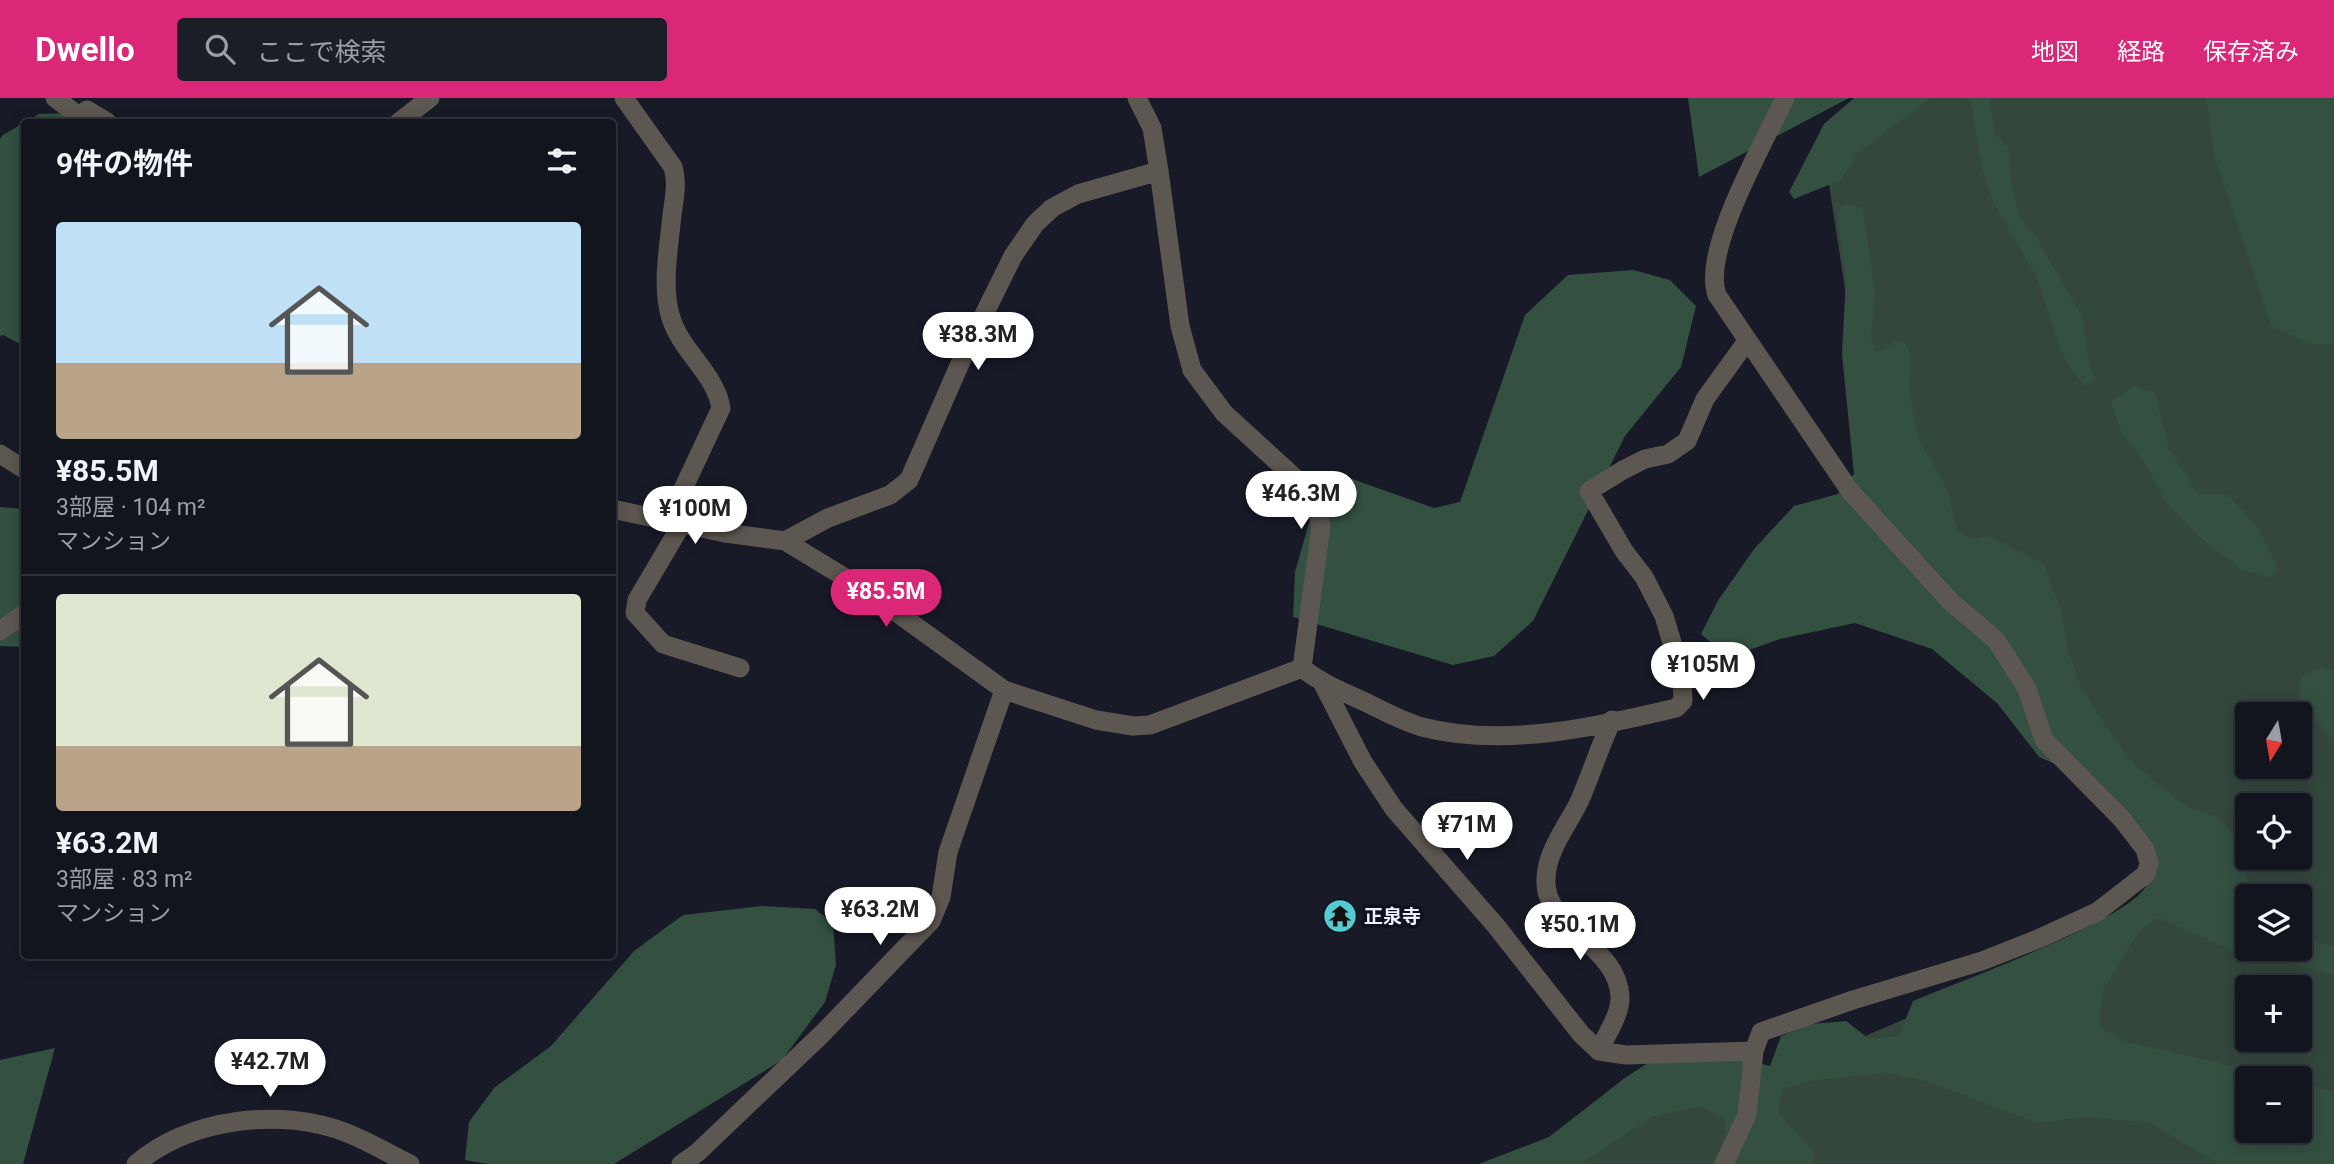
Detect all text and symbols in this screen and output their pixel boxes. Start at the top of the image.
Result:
search box [177,18,667,81]
text: Dwello [35,30,135,69]
icon: search [201,30,239,68]
text: ここで検索 [257,37,387,67]
text: 地図 [2031,38,2079,66]
text: 経路 [2117,38,2165,66]
text: 保存済み [2203,38,2299,66]
icon: filters [543,142,581,180]
text: 9件の物件 [56,146,193,181]
icon: home [256,267,382,393]
pin: ¥38.3M [921,313,1035,372]
text: ¥38.3M [939,321,1017,348]
text: ¥85.5M [56,453,159,488]
pin: ¥46.3M [1244,472,1358,531]
text: ¥46.3M [1262,480,1340,507]
pin: ¥100M [646,486,744,546]
text: 3部屋 · 104 m² [56,494,205,521]
text: ¥100M [659,495,731,522]
text: マンション [56,528,171,555]
pin: ¥85.5M [829,570,943,629]
text: ¥85.5M [847,578,925,605]
icon: home [256,639,382,765]
pin: ¥105M [1654,642,1752,702]
text: ¥105M [1667,651,1739,678]
north arrow [2235,702,2312,779]
map controls [2235,702,2312,1143]
button: locate [2235,793,2312,870]
pin: ¥71M [1426,802,1508,862]
text: ¥71M [1438,811,1496,838]
text: ¥63.2M [56,825,159,860]
text: 3部屋 · 83 m² [56,866,193,893]
button: layers [2235,884,2312,961]
pin: ¥63.2M [823,888,937,947]
text: ¥63.2M [841,896,919,923]
temple icon: 正泉寺 [1321,897,1359,935]
text: マンション [56,900,171,927]
pin: ¥50.1M [1523,902,1637,962]
place label: 正泉寺 [1364,905,1421,928]
text: ¥50.1M [1541,911,1619,938]
button: + [2235,975,2312,1052]
pin: ¥42.7M [213,1040,327,1099]
text: ¥42.7M [231,1048,309,1075]
button: − [2235,1066,2312,1143]

